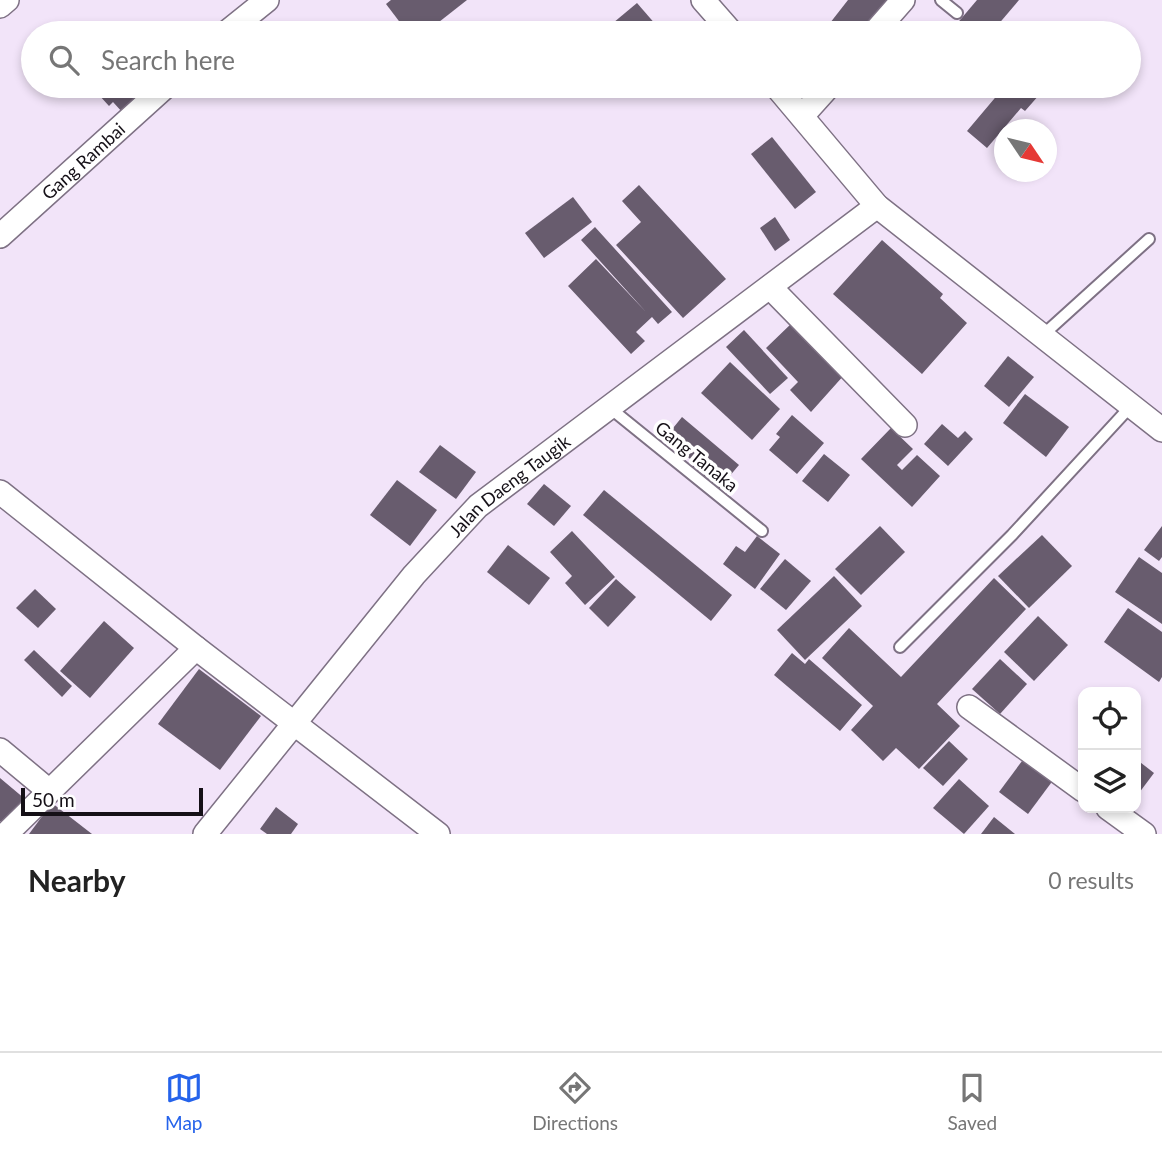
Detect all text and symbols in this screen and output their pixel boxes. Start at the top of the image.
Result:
search box [21,21,1141,98]
icon: search [45,41,83,79]
text: Search here [101,44,235,76]
street label: Gang Rambai [37,118,129,204]
north arrow [994,119,1057,182]
street label: Gang Tanaka [651,416,743,496]
street label: Jalan Daeng Taugik [444,429,575,541]
map controls [1078,687,1141,813]
button: locate [1078,687,1141,750]
button: layers [1078,750,1141,813]
scale bar [21,785,203,817]
text: 50 m [32,788,75,811]
text: Nearby [28,862,126,898]
text: 0 results [1048,866,1134,894]
tab: Map [165,1069,203,1134]
tab: Directions [532,1069,618,1134]
tab: Saved [948,1069,997,1134]

